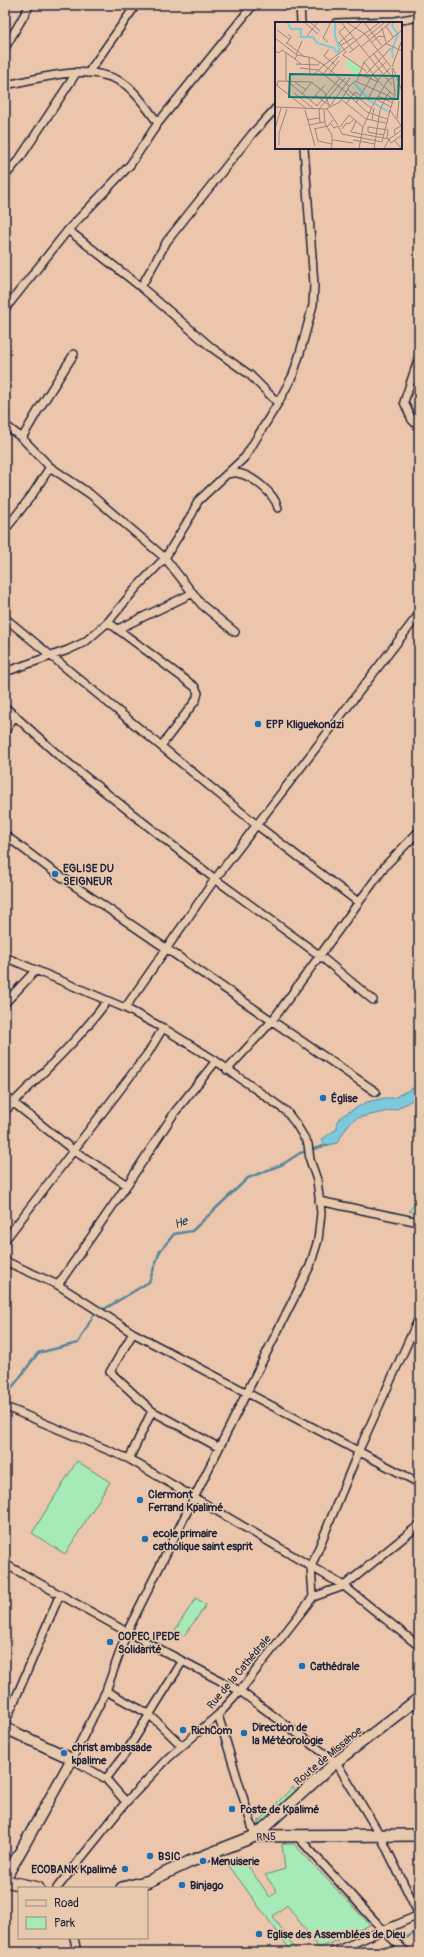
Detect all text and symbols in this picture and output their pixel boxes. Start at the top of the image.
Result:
inset map [275,22,402,149]
place label: EPP Kliguekondzi [266,718,344,731]
marker: EPP Kliguekondzi [253,719,263,729]
place label: EGLISE DU SEIGNEUR [63,862,114,888]
marker: EGLISE DU SEIGNEUR [50,869,60,879]
place label: Église [331,1091,358,1105]
marker: Église [318,1093,328,1103]
water label: He [172,1213,191,1232]
place label: Clermont Ferrand Kpalimé [148,1488,223,1514]
marker: Clermont Ferrand Kpalimé [135,1495,145,1505]
place label: ecole primaire catholique saint esprit [152,1527,253,1553]
marker: ecole primaire catholique saint esprit [140,1534,150,1544]
place label: COPEC IPEDE Solidarité [118,1630,180,1656]
street label: Rue de la Cathédrale [204,1632,274,1712]
marker: COPEC IPEDE Solidarité [105,1637,115,1647]
place label: Cathédrale [310,1660,360,1673]
marker: Cathédrale [297,1661,307,1671]
place label: Direction de la Météorologie [252,1721,324,1747]
street label: Route de Missahoe [291,1723,365,1788]
place label: RichCom [191,1724,232,1737]
marker: RichCom [178,1725,188,1735]
marker: Direction de la Météorologie [239,1728,249,1738]
place label: christ ambassade kpalime [71,1741,152,1767]
marker: christ ambassade kpalime [59,1748,69,1758]
place label: Poste de Kpalimé [240,1803,319,1816]
marker: Poste de Kpalimé [227,1804,237,1814]
street label: RN5 [256,1830,276,1844]
place label: BSIC [158,1850,181,1863]
marker: BSIC [145,1851,155,1861]
place label: Menuiserie [211,1855,260,1868]
marker: Menuiserie [198,1856,208,1866]
place label: ECOBANK Kpalimé [31,1863,117,1876]
marker: ECOBANK Kpalimé [120,1864,130,1874]
place label: Binjago [190,1879,223,1892]
marker: Binjago [177,1880,187,1890]
legend [18,1887,148,1939]
text: Road [54,1896,79,1911]
text: Park [54,1916,75,1931]
place label: Eglise des Assemblées de Dieu [267,1928,406,1941]
marker: Eglise des Assemblées de Dieu [254,1929,264,1939]

